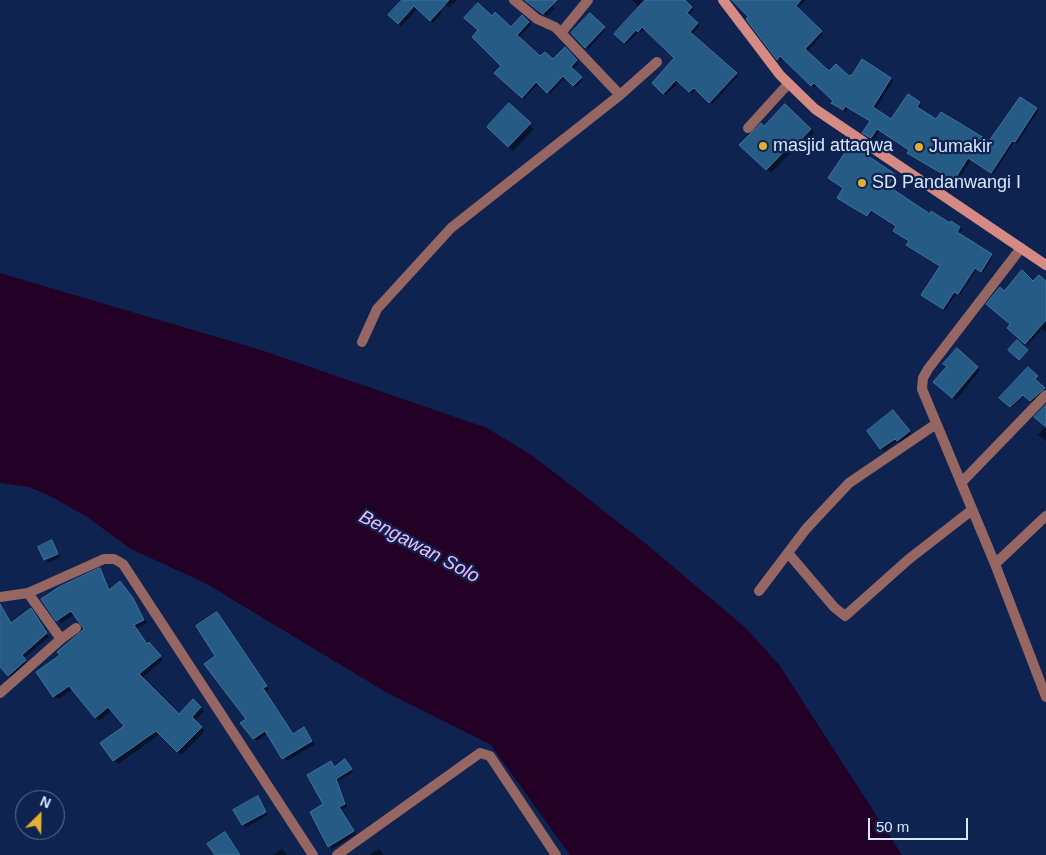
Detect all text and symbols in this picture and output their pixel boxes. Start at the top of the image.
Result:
place label: masjid attaqwa [773,135,893,157]
place label: Jumakir [929,136,992,158]
marker: masjid attaqwa [757,140,769,152]
marker: Jumakir [913,141,925,153]
place label: SD Pandanwangi I [872,172,1021,194]
marker: SD Pandanwangi I [856,177,868,189]
water label: Bengawan Solo [355,506,483,588]
north arrow [15,790,65,840]
text: N [38,793,53,811]
scale bar [871,808,971,840]
text: 50 m [876,818,909,835]

